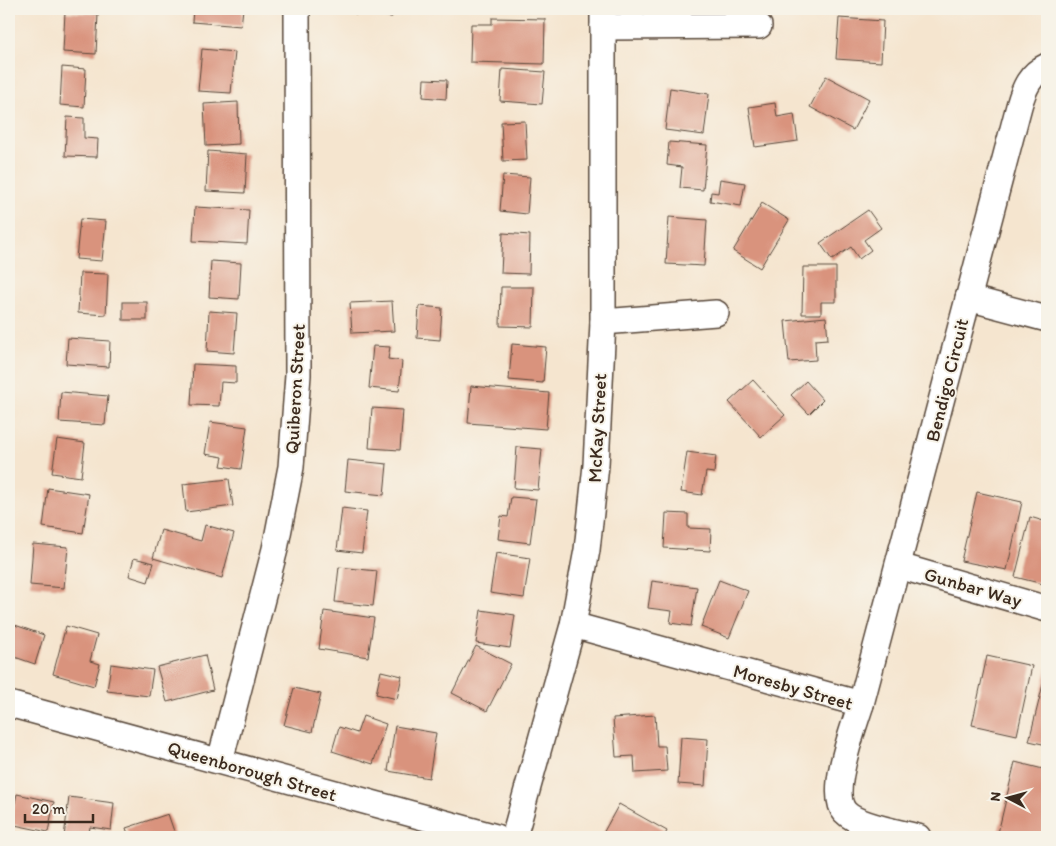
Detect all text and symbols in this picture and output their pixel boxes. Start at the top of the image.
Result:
street label: Bendigo Circuit [921,316,973,444]
street label: Quiberon Street [280,323,310,455]
street label: McKay Street [583,373,611,483]
street label: Gunbar Way [922,562,1025,612]
street label: Moresby Street [731,659,855,715]
street label: Queenborough Street [165,736,339,806]
north arrow [984,774,1034,824]
scale bar [25,791,92,823]
text: N [987,791,1005,802]
text: 20 m [32,800,66,818]

